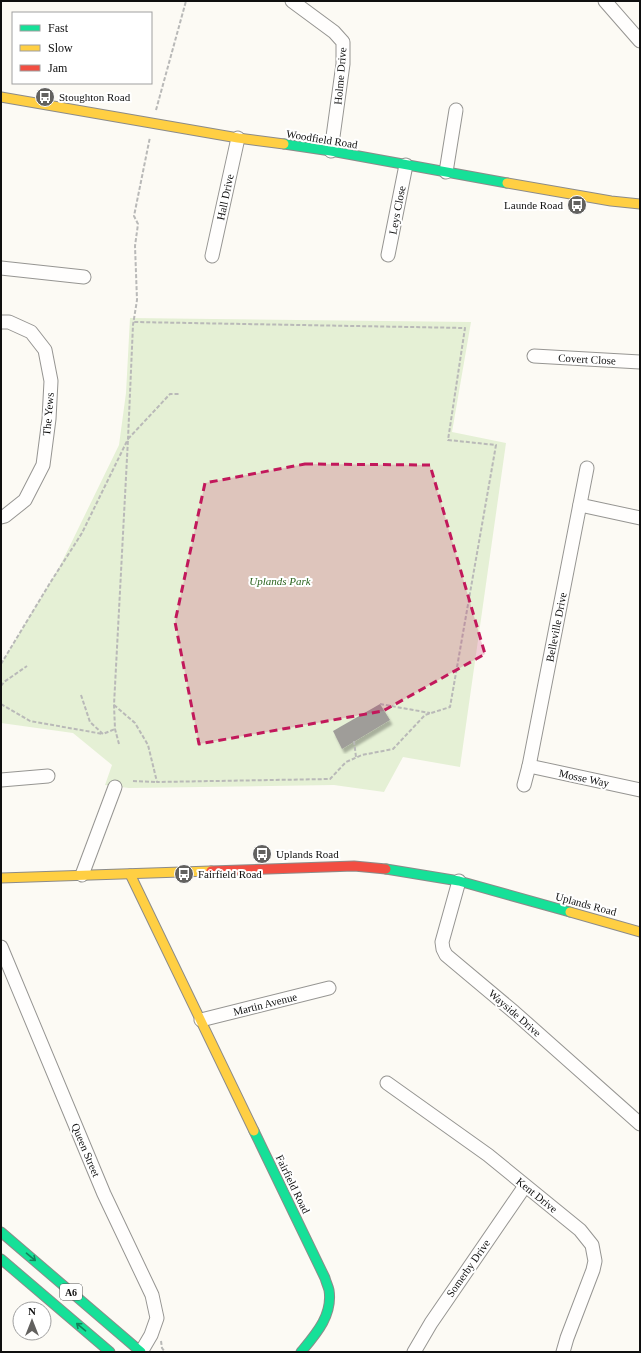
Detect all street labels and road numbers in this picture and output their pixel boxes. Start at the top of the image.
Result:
street label: Holme Drive [332,47,349,105]
street label: Woodfield Road [285,127,359,151]
street label: Hall Drive [214,173,236,221]
street label: Leys Close [386,185,408,235]
street label: Covert Close [558,351,616,367]
street label: The Yews [40,392,56,436]
street label: Belleville Drive [543,591,569,663]
street label: Mosse Way [558,767,611,789]
street label: Uplands Road [554,890,618,918]
street label: Wayside Drive [486,987,544,1039]
street label: Martin Avenue [232,990,298,1018]
street label: Queen Street [69,1121,103,1179]
street label: Fairfield Road [274,1153,313,1216]
street label: Kent Drive [514,1175,560,1215]
street label: Somerby Drive [444,1237,492,1299]
road number: A6 [60,1284,82,1300]

